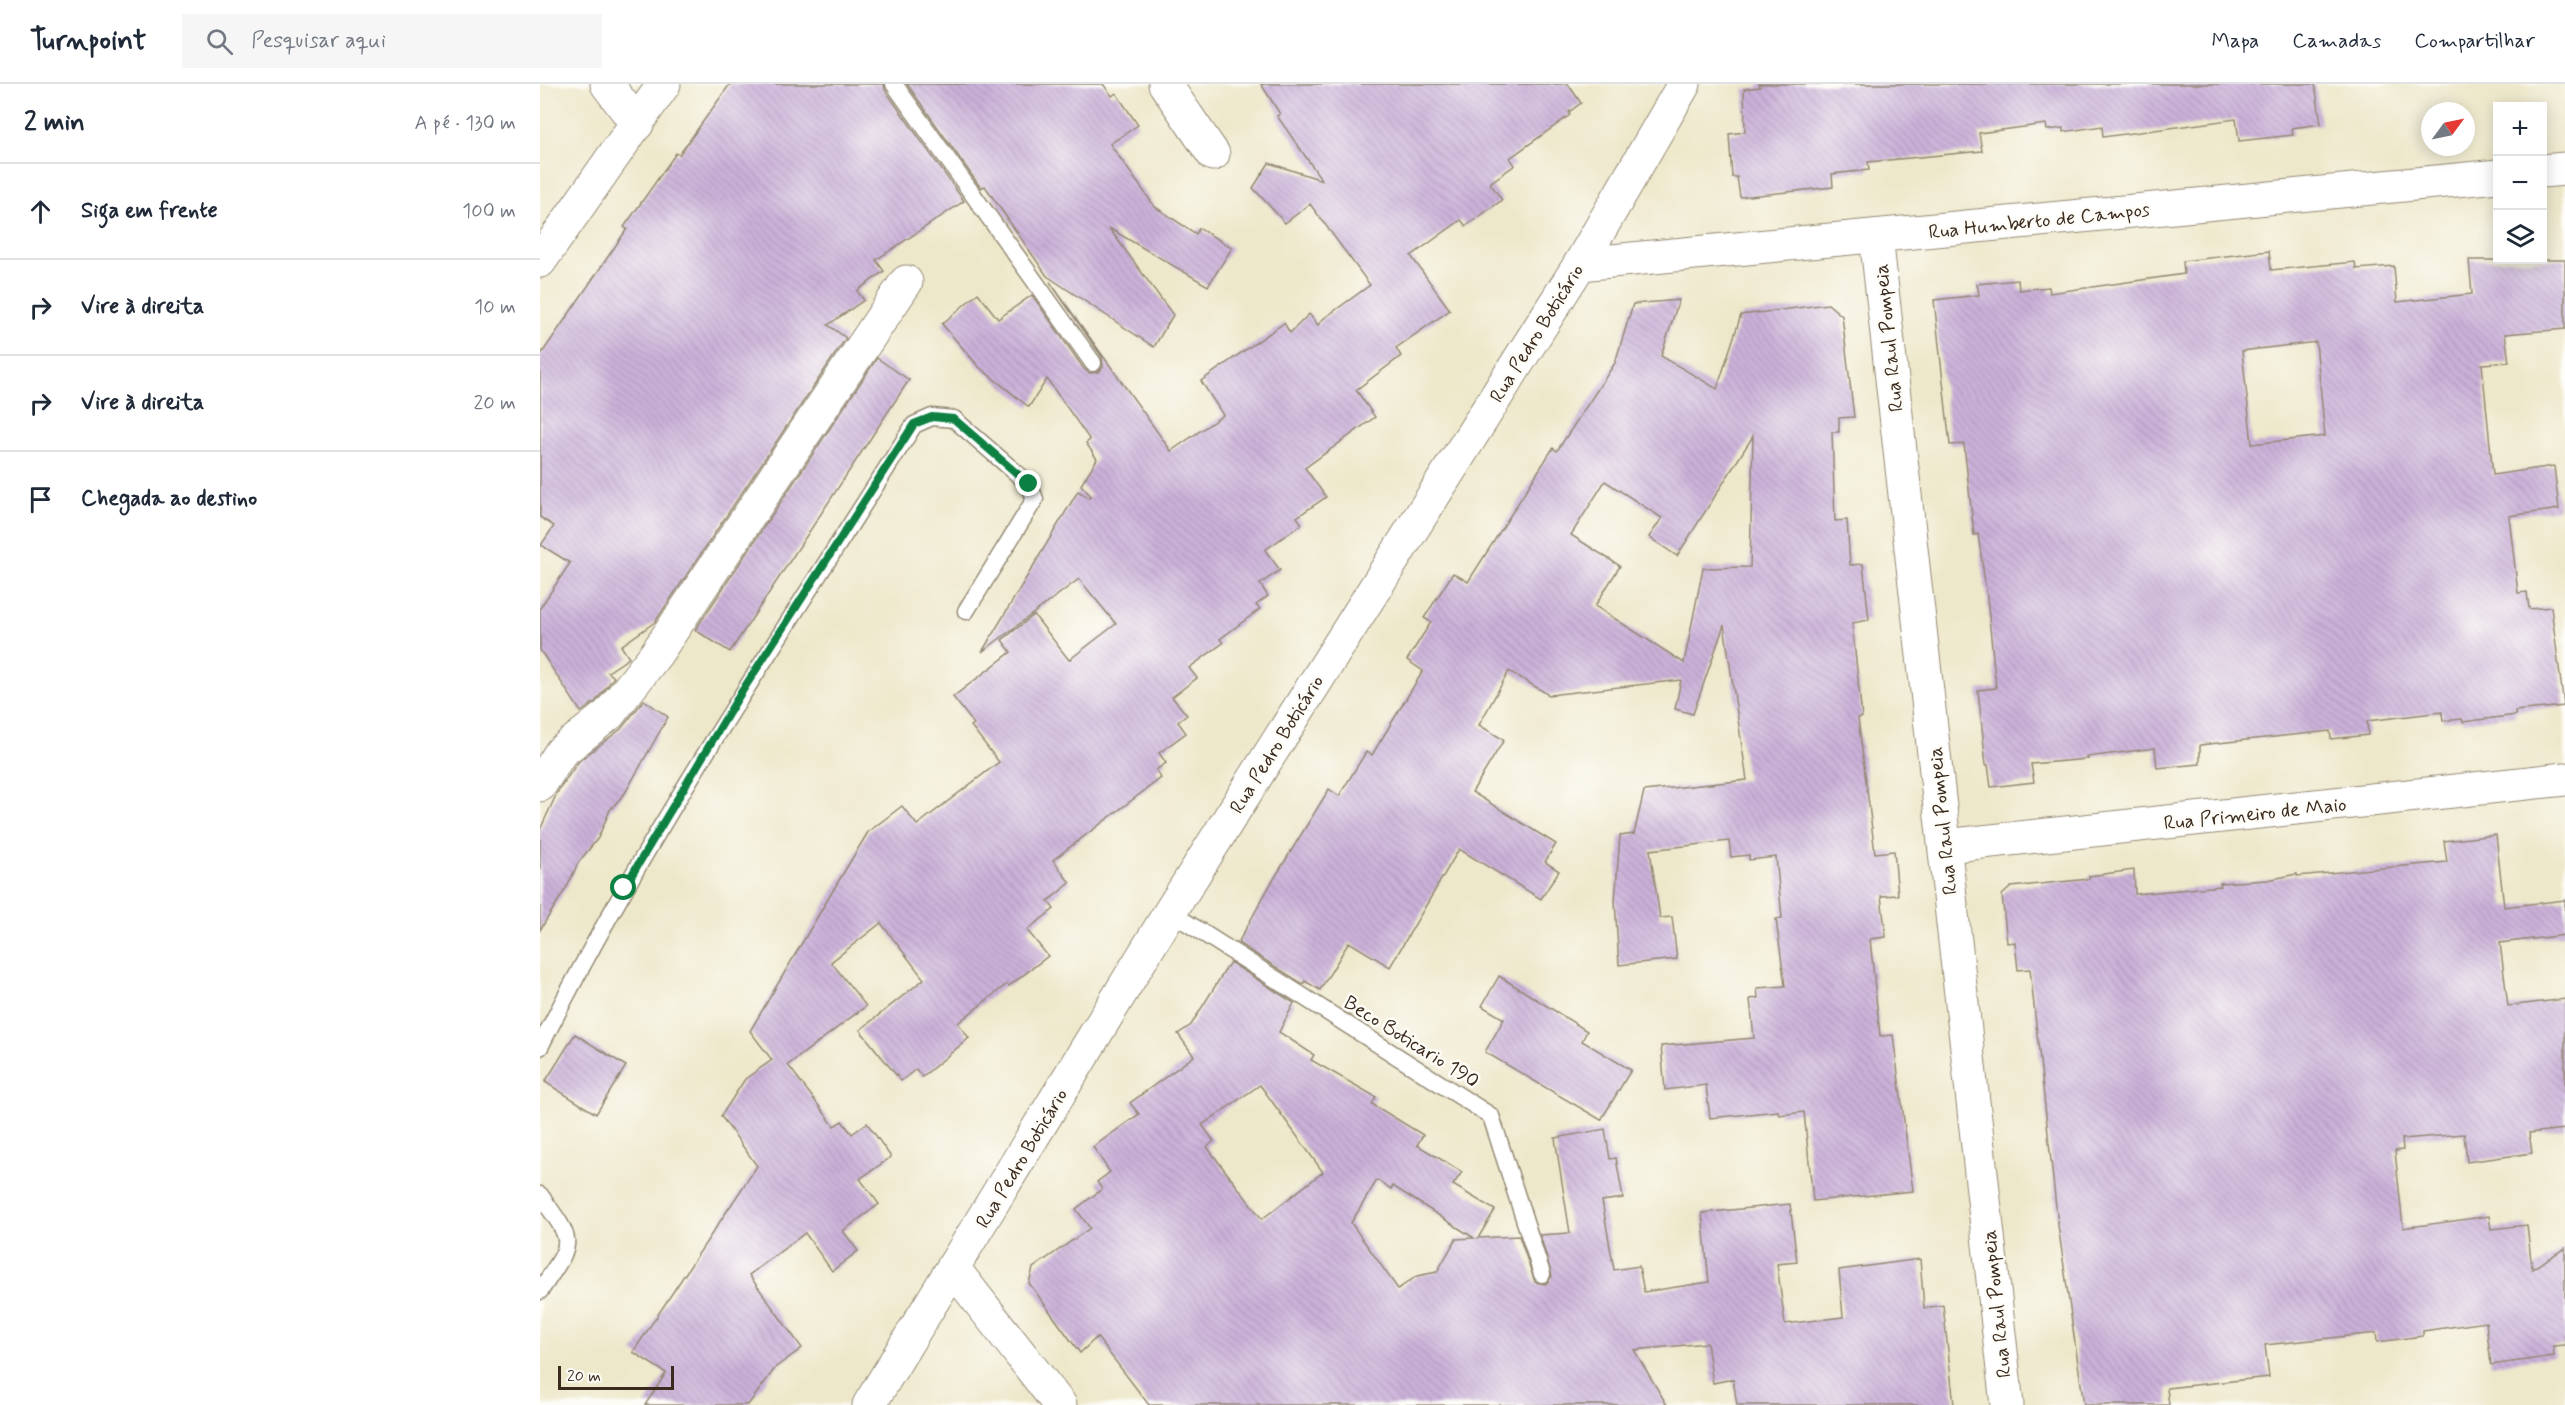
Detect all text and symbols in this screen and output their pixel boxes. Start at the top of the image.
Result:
search box [182,14,602,68]
text: Turnpoint [30,23,146,60]
icon: search [203,25,236,58]
text: Pesquisar aqui [251,27,386,55]
text: Mapa [2211,27,2259,55]
text: Camadas [2292,27,2381,55]
text: Compartilhar [2414,27,2535,55]
north arrow [2421,102,2475,156]
map controls [2493,102,2547,264]
button: + [2493,102,2547,156]
text: 2 min [24,106,85,140]
text: A pé · 130 m [414,110,516,137]
button: − [2493,156,2547,210]
icon: ahead [24,195,57,228]
street label: Rua Humberto de Campos [1927,196,2151,247]
text: Siga em frente [81,197,218,225]
text: 100 m [462,198,516,225]
button: layers [2493,210,2547,264]
street label: Rua Pedro Boticário [1484,259,1591,408]
street label: Rua Raul Pompeia [1868,262,1911,413]
icon: right [24,291,57,324]
text: Vire à direita [81,293,204,321]
text: 10 m [474,294,516,321]
icon: right [24,387,57,420]
text: Vire à direita [81,389,204,417]
text: 20 m [473,390,516,417]
route end [1015,470,1041,496]
icon: arrive [24,483,57,516]
text: Chegada ao destino [81,485,257,513]
street label: Rua Pedro Boticário [1224,670,1331,819]
street label: Rua Raul Pompeia [1922,745,1965,896]
street label: Rua Primeiro de Maio [2162,791,2348,838]
route start [610,874,636,900]
street label: Beco Boticario 190 [1338,990,1484,1095]
street label: Rua Pedro Boticário [970,1084,1075,1234]
street label: Rua Raul Pompeia [1976,1228,2019,1379]
scale bar [558,1363,674,1390]
text: 20 m [567,1366,601,1387]

